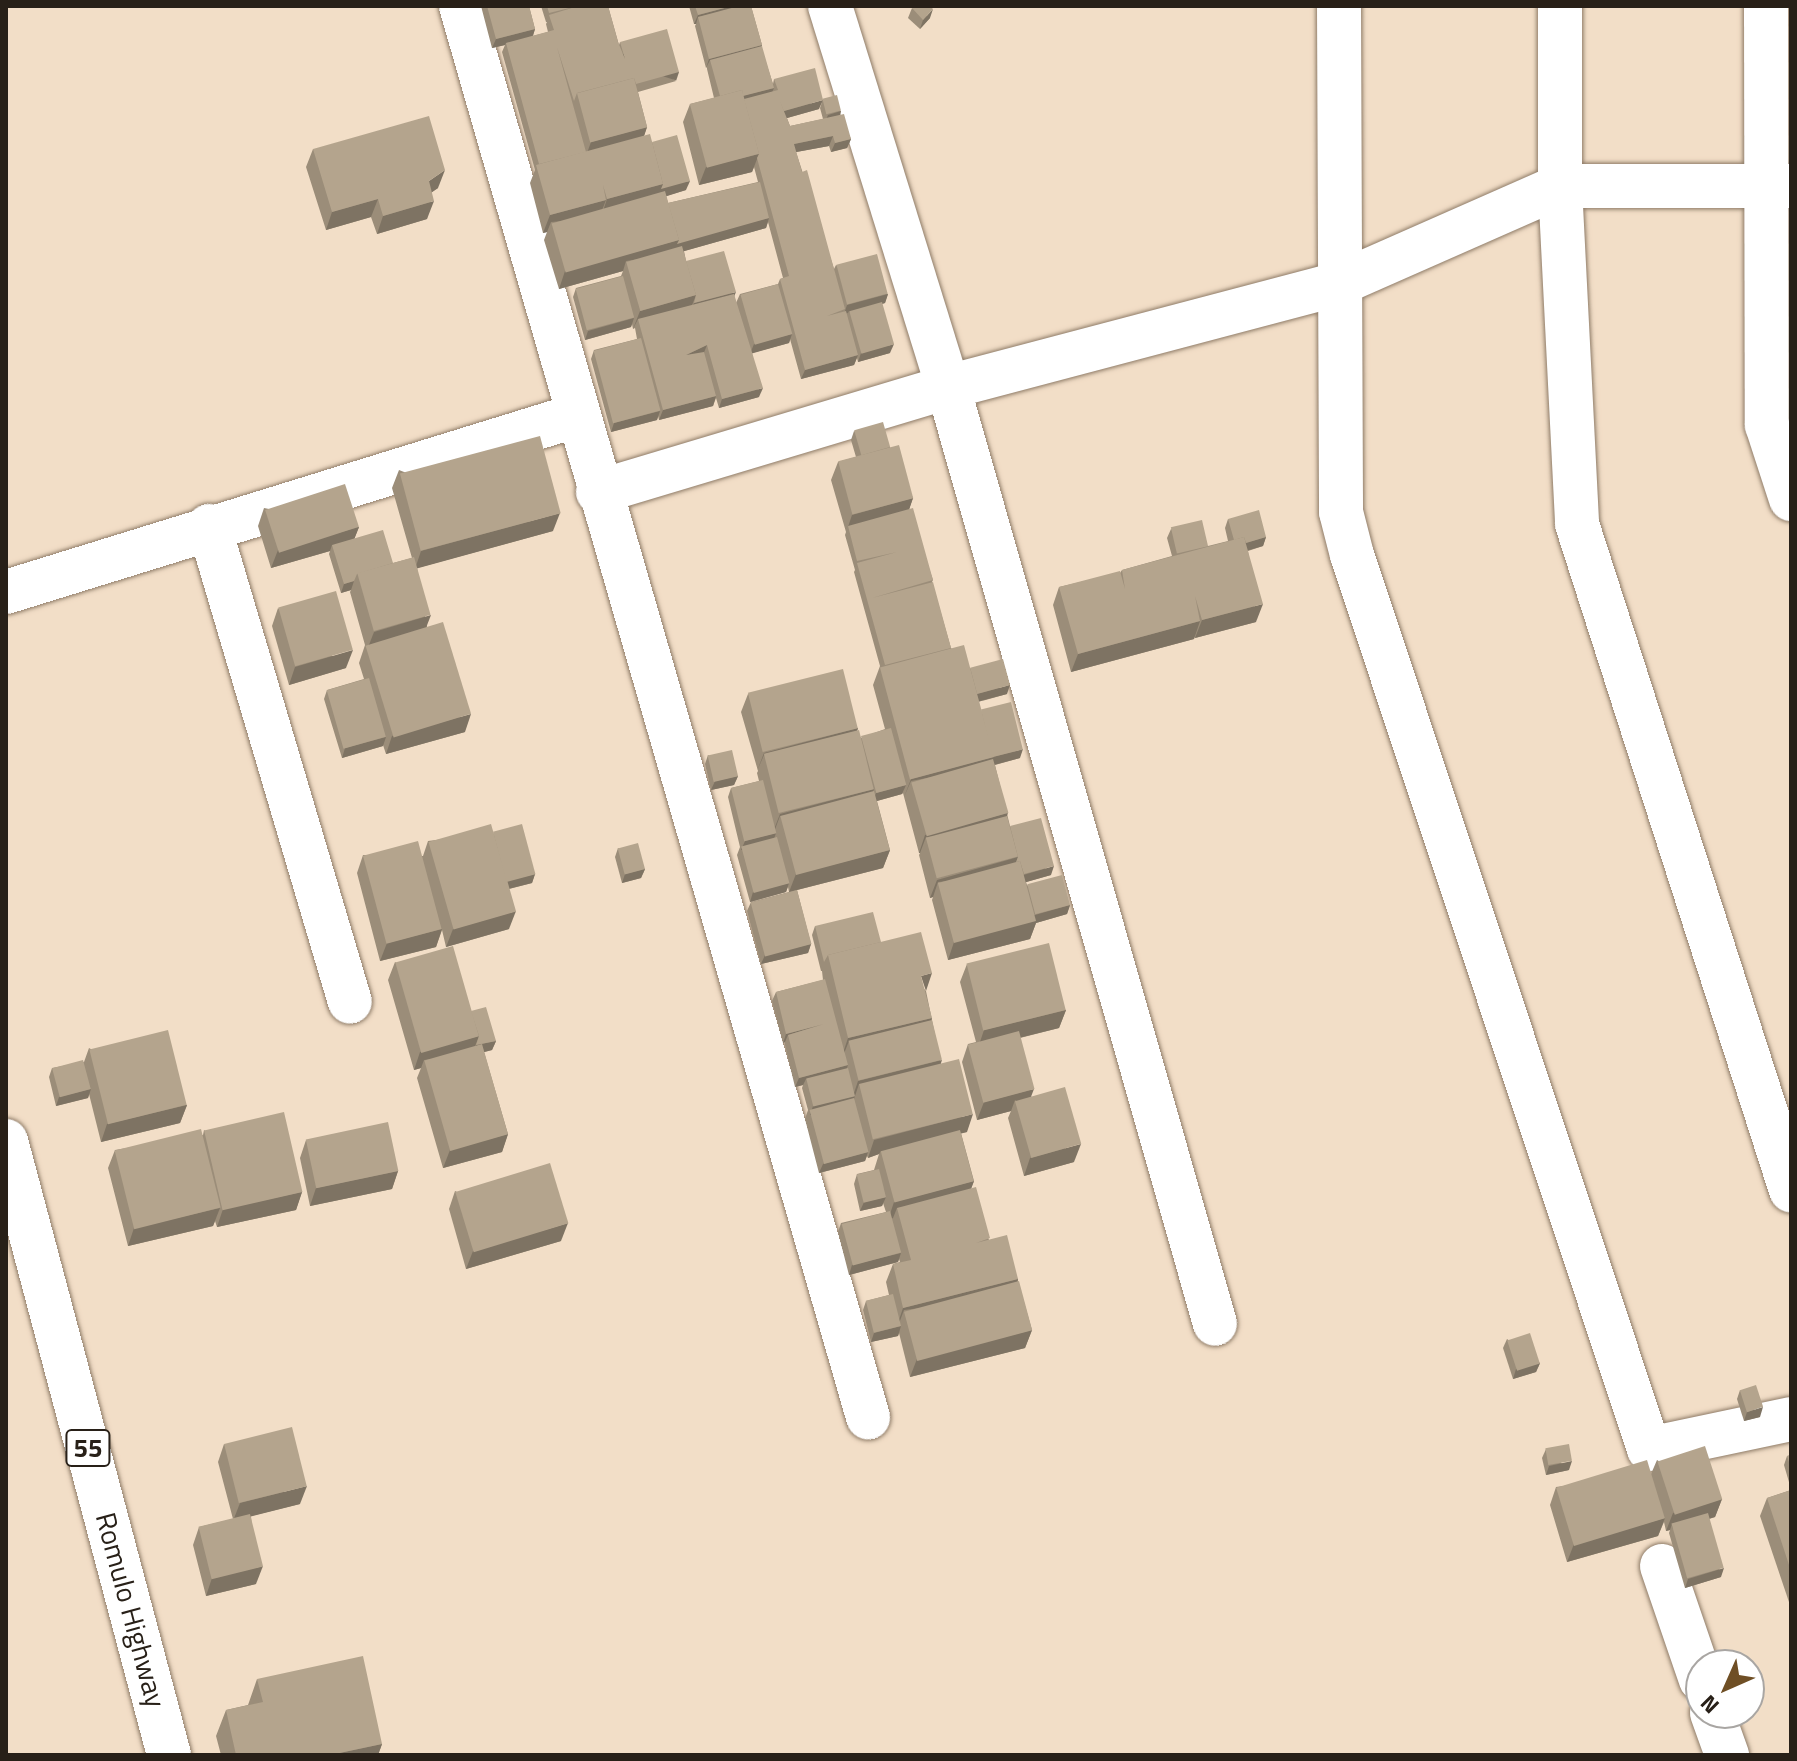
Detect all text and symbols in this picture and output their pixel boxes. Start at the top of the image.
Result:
road number: 55 [64,1426,112,1470]
street label: Romulo Highway [89,1509,173,1711]
north arrow [1685,1649,1765,1729]
text: N [1692,1687,1727,1722]

